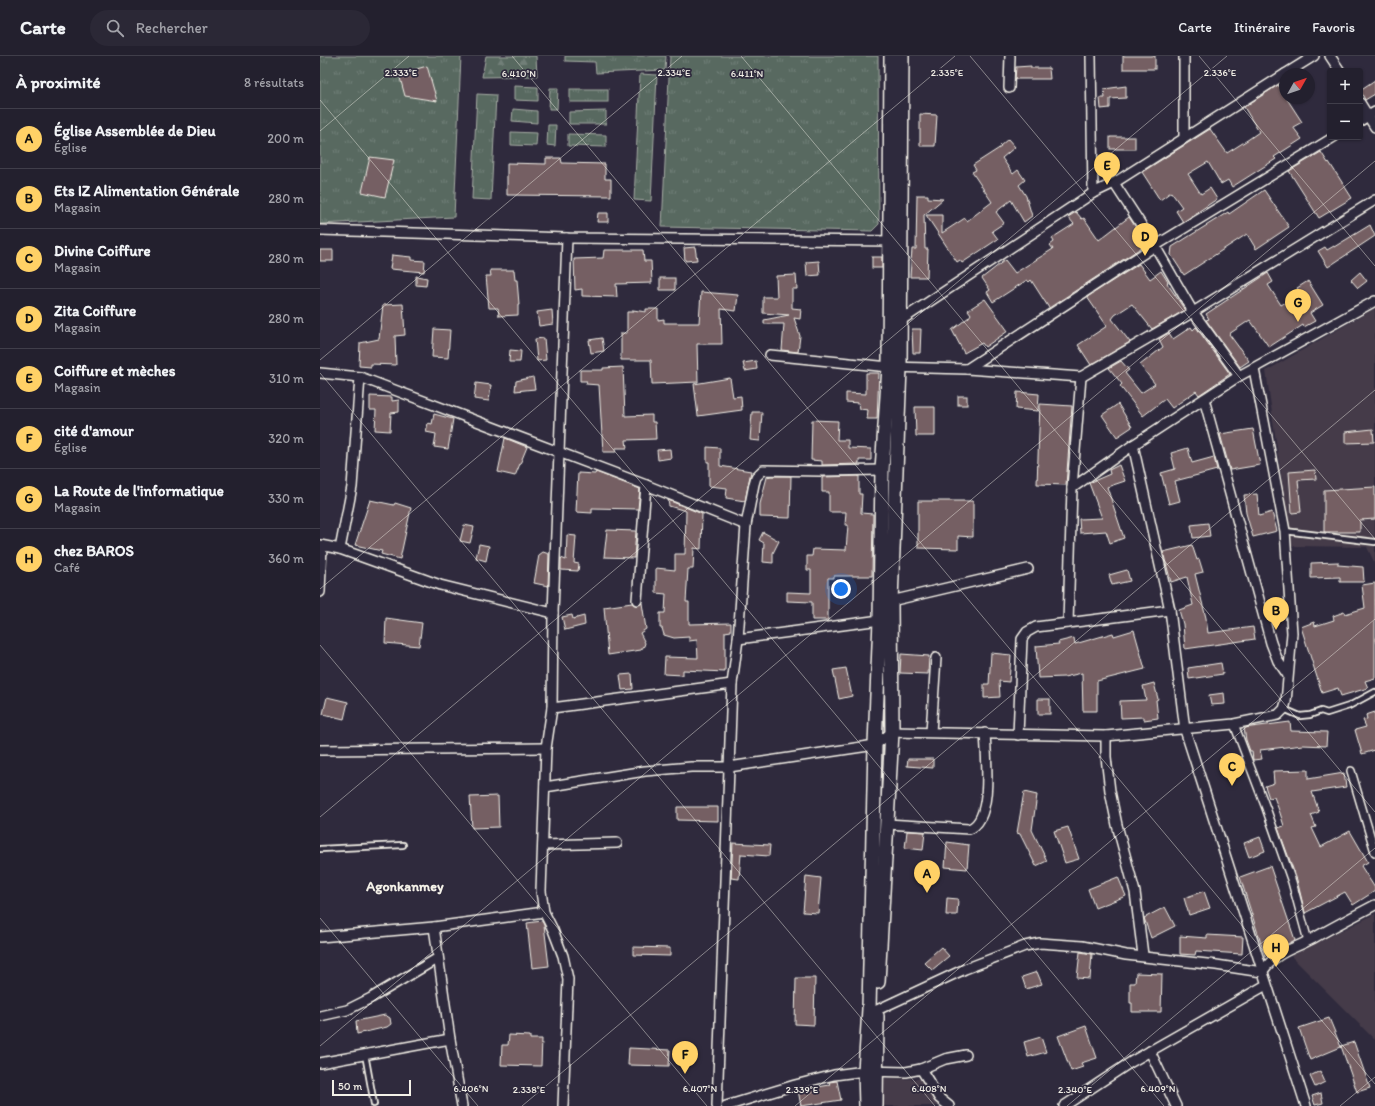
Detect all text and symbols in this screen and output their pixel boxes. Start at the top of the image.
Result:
search box [90,10,370,46]
text: Carte [20,16,66,39]
icon: search [104,17,126,39]
text: Rechercher [136,19,208,37]
text: Carte [1178,19,1212,36]
text: Itinéraire [1234,19,1290,36]
text: Favoris [1312,19,1355,36]
text: 2.333°E [385,66,418,79]
text: 2.334°E [657,66,691,79]
text: 2.335°E [931,66,964,79]
text: 2.336°E [1204,66,1237,79]
text: 6.410°N [502,67,536,80]
text: 6.411°N [731,67,764,80]
north arrow [1279,68,1315,104]
map controls [1327,68,1363,140]
button: + [1327,68,1363,104]
text: À proximité [16,72,101,92]
text: 8 résultats [244,75,304,90]
button: − [1327,104,1363,140]
text: Église Assemblée de Dieu [54,122,216,140]
text: A [25,131,33,146]
text: 200 m [267,131,304,146]
text: Église [54,140,87,155]
pin: E [1094,152,1120,185]
text: Ets IZ Alimentation Générale [54,182,239,200]
text: B [25,191,33,206]
text: 280 m [268,191,304,206]
text: Magasin [54,200,101,215]
pin: D [1132,223,1158,256]
text: Divine Coiffure [54,242,151,260]
text: C [25,251,33,266]
text: 280 m [268,251,304,266]
text: Magasin [54,260,101,275]
pin: G [1285,289,1311,322]
text: Zita Coiffure [54,302,136,320]
text: D [25,311,33,326]
text: 280 m [268,311,304,326]
text: Magasin [54,320,101,335]
text: Coiffure et mèches [54,362,175,380]
text: E [25,371,33,386]
text: 310 m [269,371,304,386]
text: Magasin [54,380,101,395]
text: cité d'amour [54,422,134,440]
text: F [26,431,32,446]
text: 320 m [268,431,304,446]
text: Église [54,440,87,455]
text: La Route de l'informatique [54,482,224,500]
text: G [25,491,33,506]
text: 330 m [268,491,304,506]
text: Magasin [54,500,101,515]
text: chez BAROS [54,542,134,560]
text: H [25,551,34,566]
text: 360 m [268,551,304,566]
text: Café [54,560,80,575]
your location [831,579,851,599]
pin: B [1263,597,1289,630]
pin: C [1219,753,1245,786]
pin: A [914,860,940,893]
district label: Agonkanmey [365,878,444,895]
pin: H [1263,934,1289,967]
pin: F [672,1041,698,1074]
scale bar [332,1078,411,1097]
text: 50 m [338,1080,362,1093]
text: 6.406°N [454,1082,489,1095]
text: 6.407°N [683,1082,718,1095]
text: 6.408°N [911,1082,947,1095]
text: 6.409°N [1141,1082,1176,1095]
text: 2.338°E [513,1083,546,1096]
text: 2.339°E [786,1083,819,1096]
text: 2.340°E [1058,1083,1092,1096]

